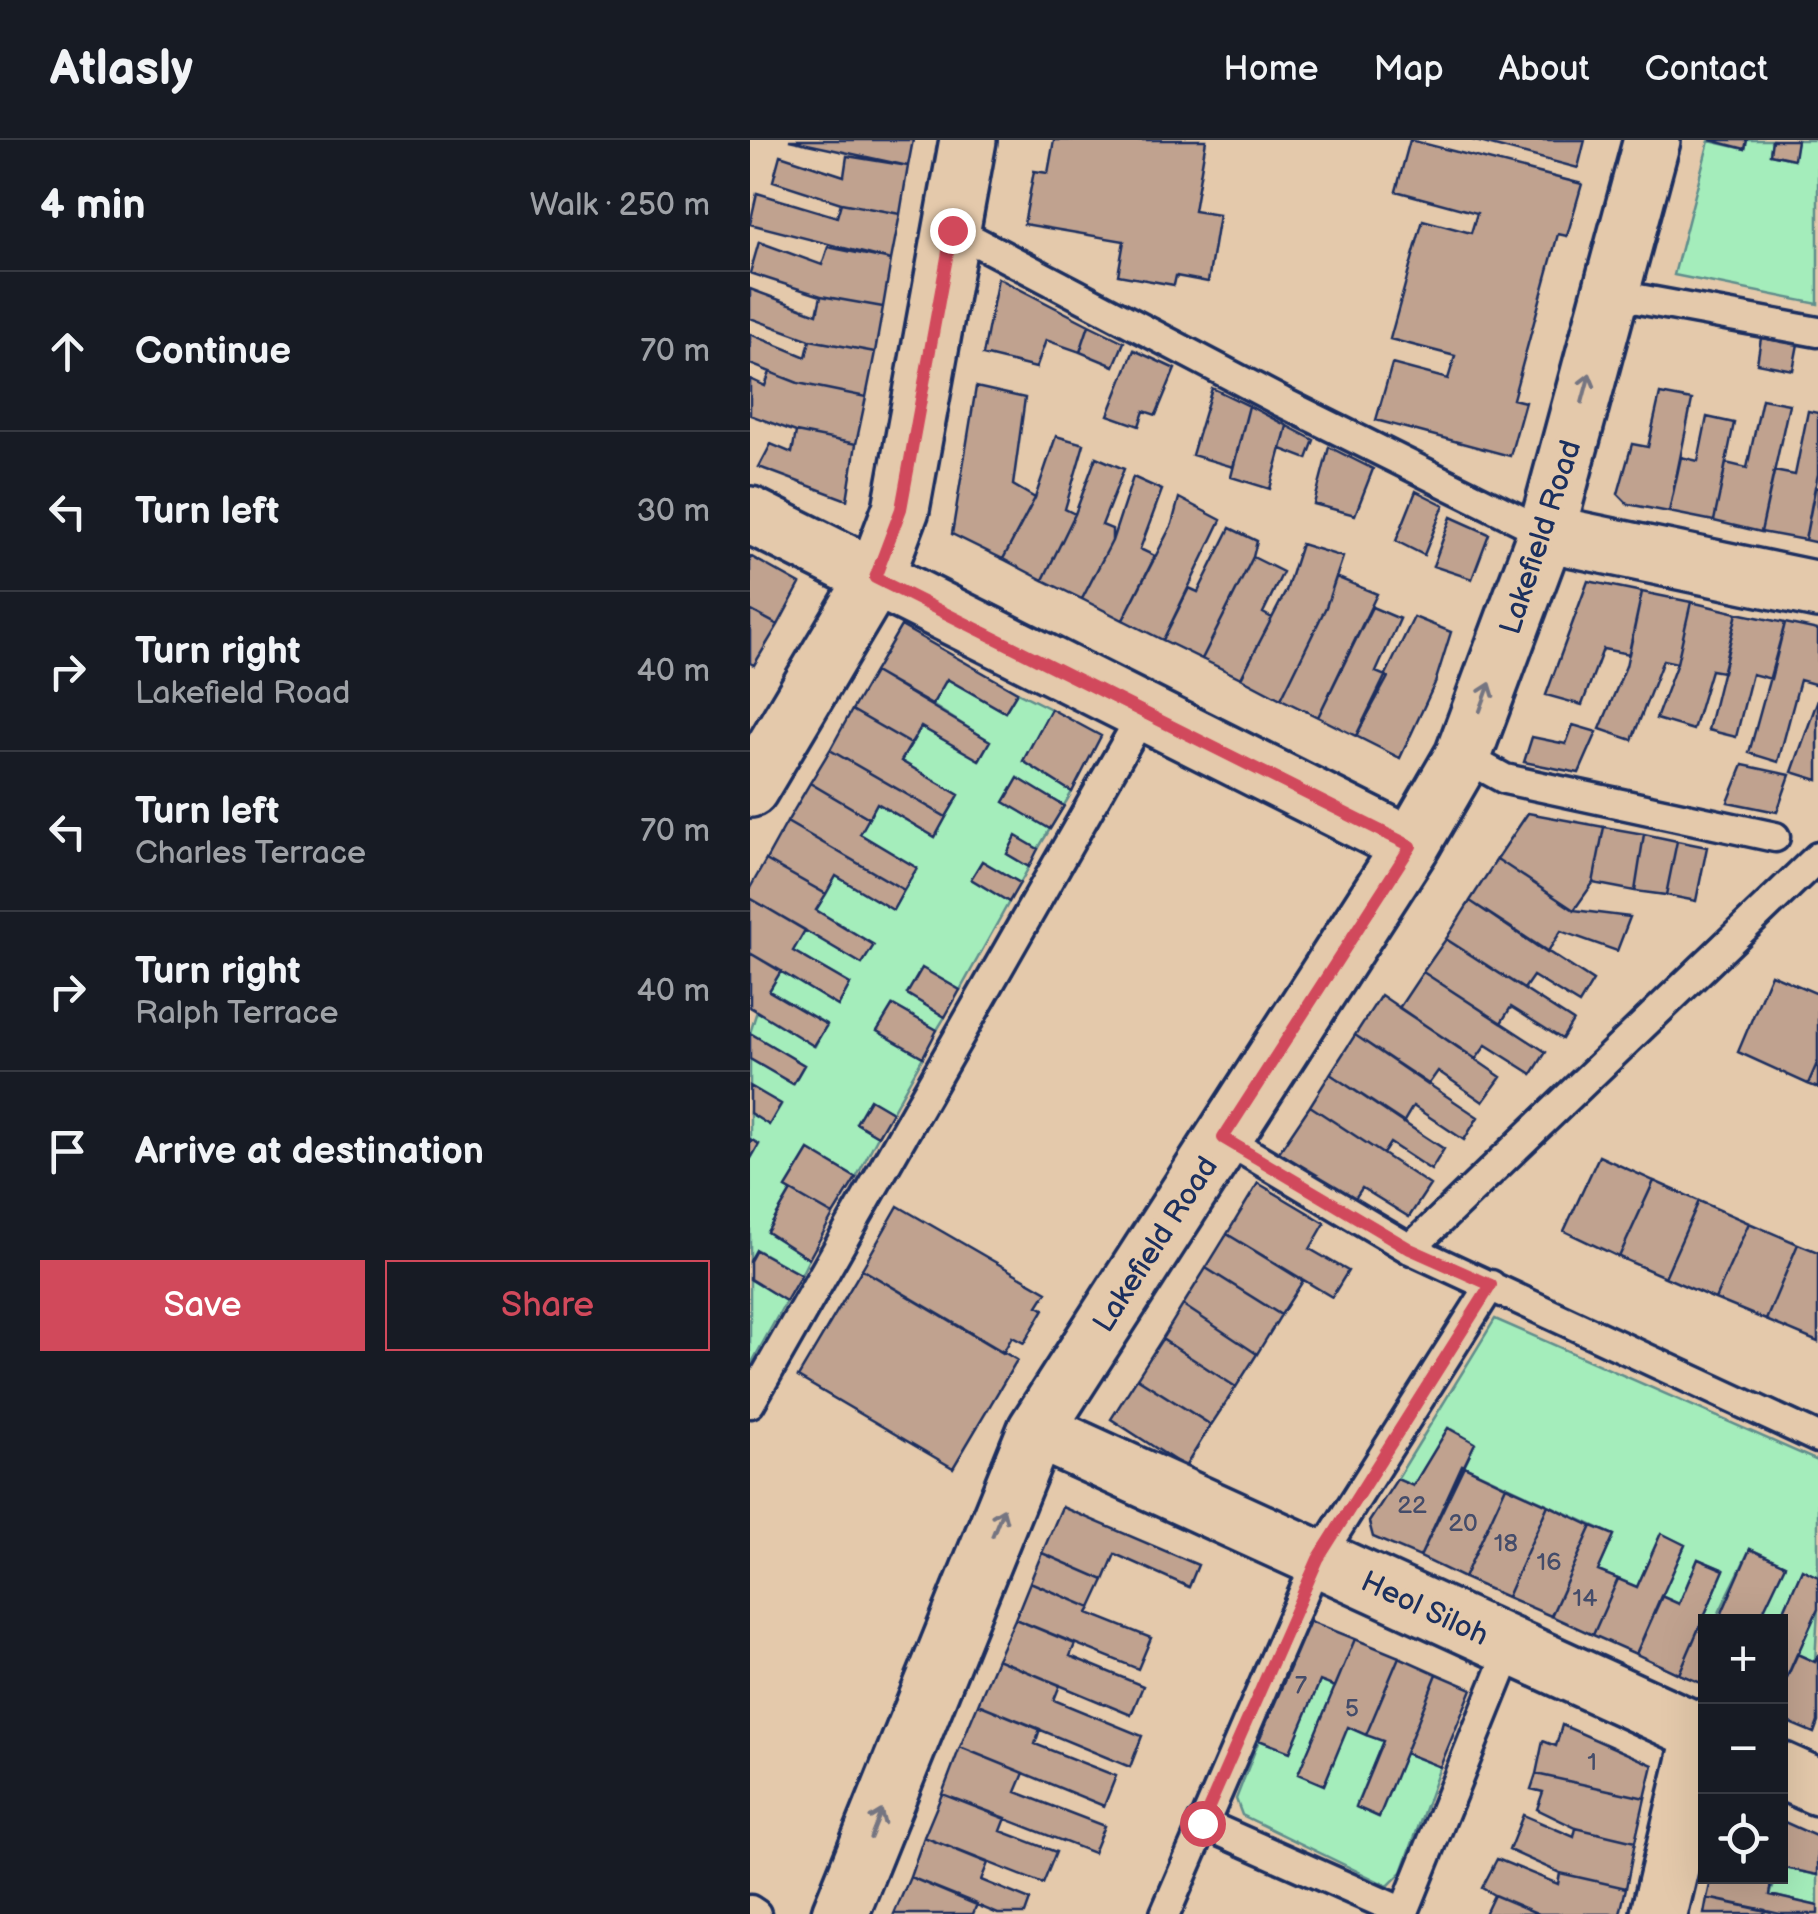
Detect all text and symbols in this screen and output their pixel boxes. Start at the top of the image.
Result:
text: Atlasly [50,41,193,98]
text: Home [1223,48,1318,91]
text: Map [1373,48,1444,91]
text: About [1499,48,1590,91]
text: Contact [1645,48,1768,91]
text: 4 min [40,180,146,231]
text: Walk · 250 m [530,186,710,225]
route end [930,208,976,254]
icon: ahead [40,324,95,379]
text: Continue [135,329,291,374]
text: 70 m [640,332,710,371]
one-way arrow [1577,373,1596,404]
street label: Lakefield Road [1493,436,1589,639]
icon: left [40,484,95,539]
text: Turn left [135,489,279,534]
text: 30 m [636,492,710,531]
text: Turn right [135,629,300,674]
icon: right [40,644,95,699]
text: 40 m [637,652,710,691]
text: Lakefield Road [135,674,350,713]
one-way arrow [1477,682,1495,713]
text: Turn left [135,789,279,834]
icon: left [40,804,95,859]
text: 70 m [640,812,710,851]
text: Charles Terrace [135,834,366,873]
text: Turn right [135,949,300,994]
icon: right [40,964,95,1019]
text: 40 m [637,972,710,1011]
text: Ralph Terrace [135,994,338,1033]
icon: arrive [40,1124,95,1179]
text: Arrive at destination [135,1129,484,1174]
street label: Lakefield Road [1086,1150,1226,1339]
button: Save [40,1260,365,1351]
button: Share [385,1260,710,1351]
house number: 22 [1397,1490,1427,1521]
one-way arrow [991,1508,1009,1538]
house number: 20 [1448,1508,1478,1539]
house number: 18 [1494,1528,1518,1559]
house number: 16 [1537,1547,1561,1578]
street label: Heol Siloh [1355,1564,1494,1654]
house number: 14 [1573,1583,1597,1614]
map controls [1698,1614,1788,1884]
button: + [1698,1614,1788,1704]
house number: 7 [1295,1670,1308,1701]
house number: 5 [1345,1693,1359,1724]
button: − [1698,1704,1788,1794]
house number: 1 [1587,1747,1597,1778]
button: locate [1698,1794,1788,1884]
route start [1180,1801,1226,1847]
one-way arrow [869,1809,887,1839]

